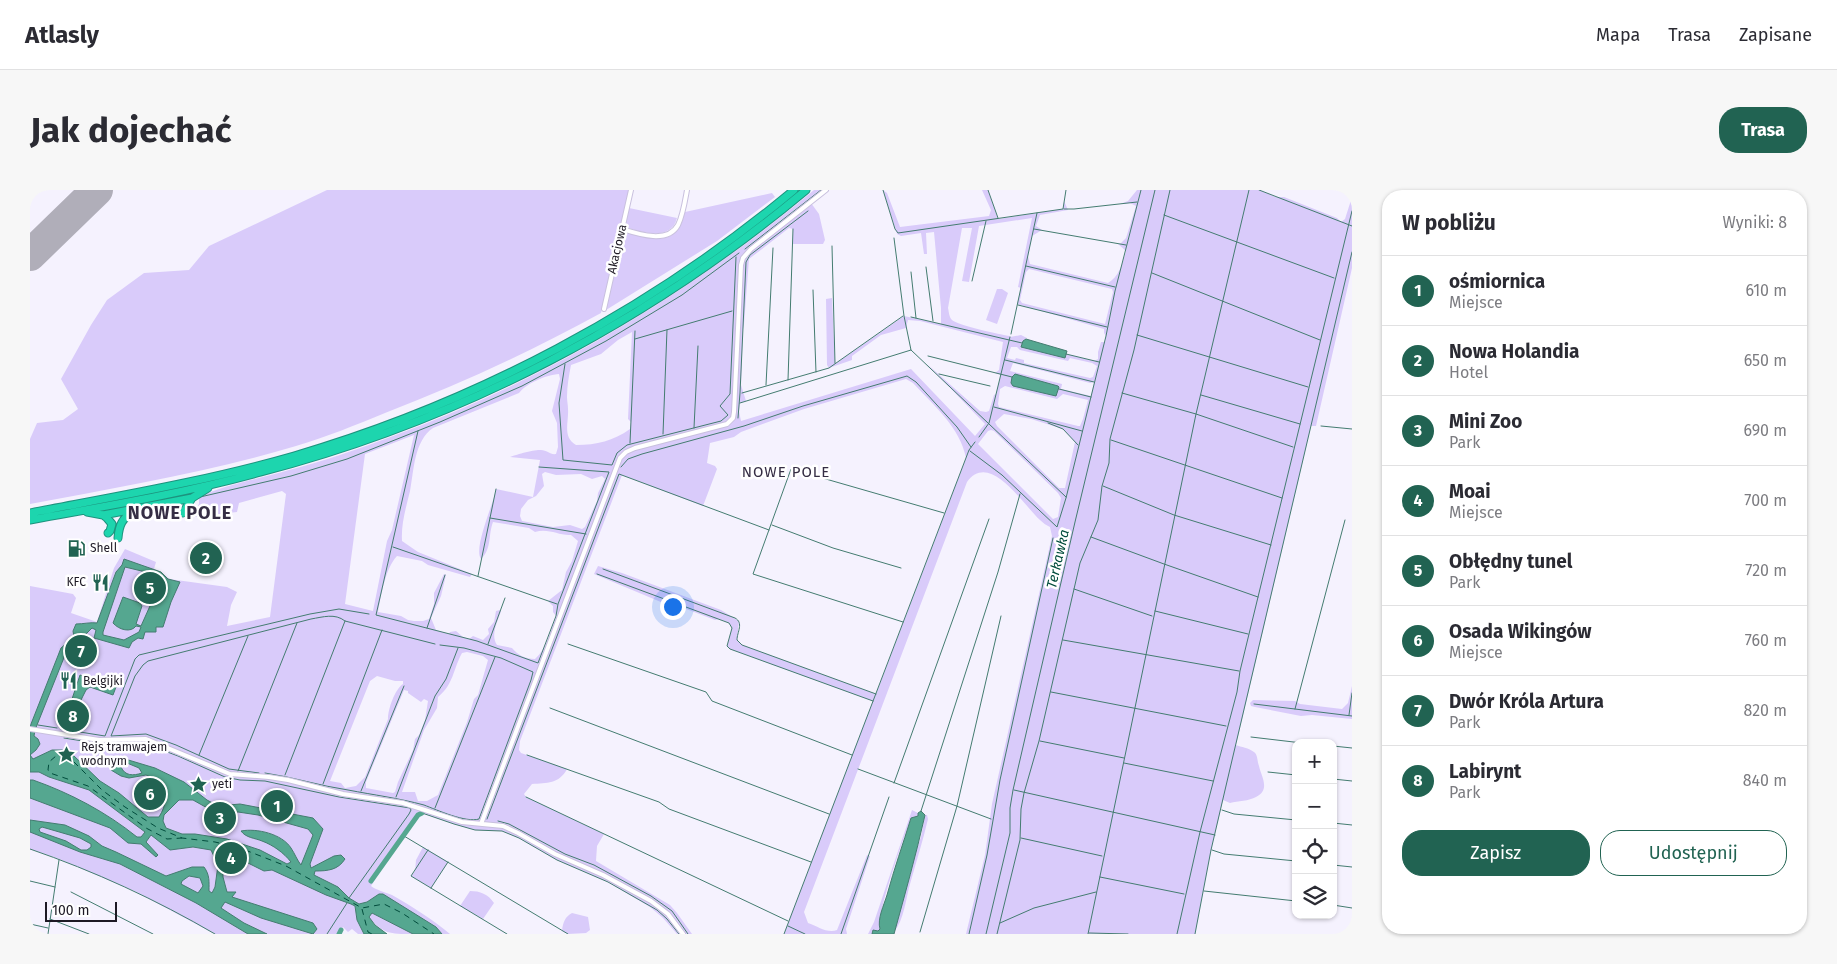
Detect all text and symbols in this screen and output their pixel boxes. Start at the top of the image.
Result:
text: Atlasly [25,21,99,49]
text: Mapa [1596,24,1640,46]
text: Trasa [1668,24,1711,46]
text: Zapisane [1739,24,1812,46]
button: Trasa [1719,107,1807,153]
text: Jak dojechać [30,109,231,151]
text: W pobliżu [1402,210,1496,236]
text: Wyniki: 8 [1722,213,1787,232]
street label: Akacjowa [605,223,629,275]
text: ośmiornica [1449,270,1545,293]
text: 1 [1414,281,1422,300]
text: 610 m [1745,281,1787,300]
text: Miejsce [1449,293,1503,312]
text: Nowa Holandia [1449,340,1579,363]
text: 2 [1414,351,1422,370]
text: 650 m [1744,351,1787,370]
text: Hotel [1449,363,1488,382]
text: Mini Zoo [1449,410,1522,433]
text: 3 [1414,421,1422,440]
text: 690 m [1743,421,1787,440]
text: Park [1449,433,1481,452]
district label: NOWE POLE [742,463,830,481]
text: Moai [1449,480,1491,503]
text: 4 [1413,491,1423,510]
text: 700 m [1744,491,1787,510]
district label: NOWE POLE [128,502,232,524]
text: Miejsce [1449,503,1503,522]
water label: Terkawka [1043,528,1073,590]
fuel station icon: Shell [66,538,86,558]
pin: 2 [190,539,222,577]
place label: Shell [90,541,118,555]
text: Obłędny tunel [1449,550,1572,573]
text: 5 [1414,561,1422,580]
text: 720 m [1745,561,1787,580]
pin: 5 [134,569,166,607]
restaurant icon: KFC [90,572,110,592]
text: Park [1449,573,1481,592]
place label: KFC [67,575,86,589]
your location [660,594,686,620]
text: Osada Wikingów [1449,620,1591,643]
text: 6 [1413,631,1423,650]
text: 760 m [1745,631,1787,650]
pin: 7 [65,632,97,670]
text: Miejsce [1449,643,1503,662]
restaurant icon: Belgijki [59,671,79,691]
place label: Belgijki [83,674,123,688]
text: Dwór Króla Artura [1449,690,1604,713]
pin: 8 [57,697,89,735]
text: 7 [1414,701,1422,720]
text: 820 m [1744,701,1787,720]
text: Park [1449,713,1481,732]
map controls [1292,739,1337,919]
button: + [1292,739,1337,784]
place label: Rejs tramwajem wodnym [81,740,167,768]
place icon: Rejs tramwajem wodnym [57,744,77,764]
text: Labirynt [1449,760,1521,783]
text: 8 [1413,771,1423,790]
text: 840 m [1743,771,1787,790]
place icon: yeti [188,774,208,794]
pin: 6 [134,775,166,813]
place label: yeti [212,777,232,791]
text: Park [1449,783,1481,802]
button: − [1292,784,1337,829]
pin: 1 [261,787,293,825]
pin: 3 [204,799,236,837]
button: locate [1292,829,1337,874]
button: Zapisz [1402,830,1590,876]
button: Udostępnij [1600,830,1787,876]
pin: 4 [215,839,247,877]
button: layers [1292,874,1337,919]
scale bar [45,899,118,922]
text: 100 m [52,902,89,919]

